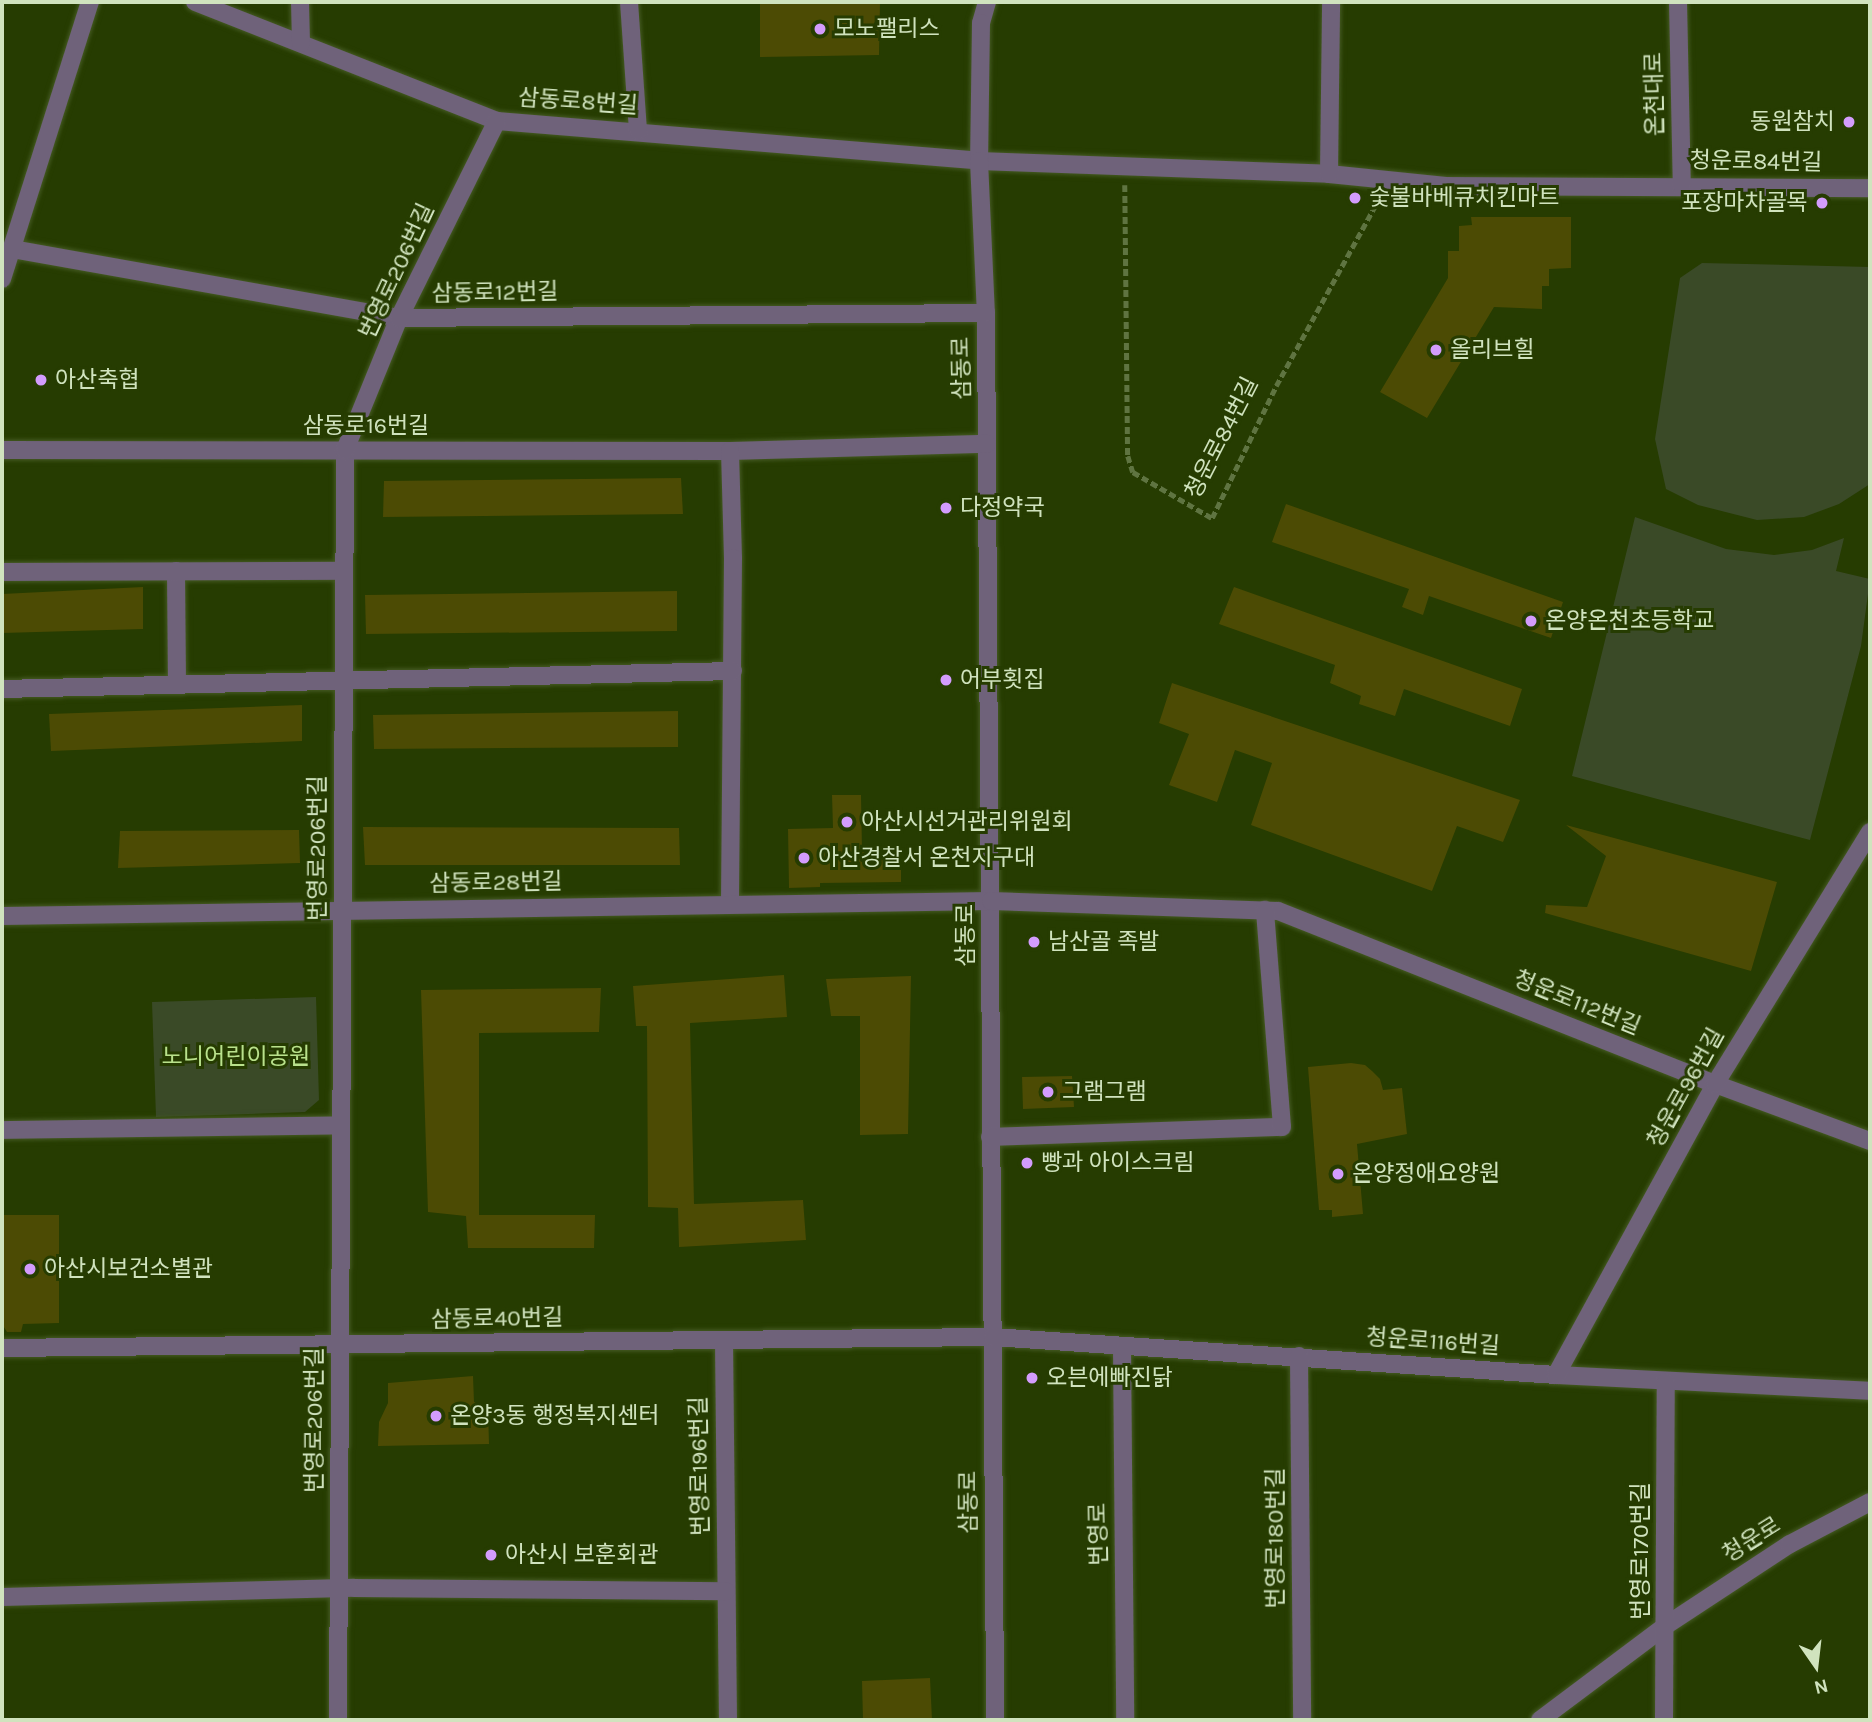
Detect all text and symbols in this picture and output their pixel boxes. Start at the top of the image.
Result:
place label: 모노팰리스 [834,15,940,43]
marker: 모노팰리스 [812,21,828,37]
street label: 온천대로 [1640,51,1670,137]
street label: 삼동로8번길 [517,84,639,120]
place label: 동원참치 [1750,108,1835,136]
marker: 동원참치 [1841,114,1857,130]
street label: 청운로84번길 [1689,147,1823,177]
place label: 숯불바베큐치킨마트 [1369,184,1559,212]
place label: 포장마차골목 [1681,189,1808,217]
marker: 숯불바베큐치킨마트 [1347,190,1363,206]
marker: 포장마차골목 [1814,195,1830,211]
street label: 번영로206번길 [354,199,440,343]
street label: 삼동로12번길 [431,278,559,308]
street label: 삼동로 [948,336,976,400]
place label: 올리브힐 [1450,336,1535,364]
marker: 올리브힐 [1428,342,1444,358]
place label: 아산축협 [55,366,140,394]
marker: 아산축협 [33,372,49,388]
street label: 청운로84번길 [1180,373,1264,503]
street label: 삼동로16번길 [303,412,429,440]
place label: 다정약국 [960,494,1045,522]
marker: 다정약국 [938,500,954,516]
place label: 온양온천초등학교 [1545,607,1714,635]
marker: 온양온천초등학교 [1523,613,1539,629]
place label: 어부횟집 [960,666,1045,694]
marker: 어부횟집 [938,672,954,688]
street label: 번영로206번길 [304,775,332,921]
place label: 아산시선거관리위원회 [861,808,1073,836]
marker: 아산시선거관리위원회 [839,814,855,830]
place label: 아산경찰서 온천지구대 [818,844,1035,872]
marker: 아산경찰서 온천지구대 [796,850,812,866]
street label: 삼동로28번길 [429,868,563,898]
street label: 삼동로 [952,903,980,967]
place label: 남산골 족발 [1048,928,1159,956]
marker: 남산골 족발 [1026,934,1042,950]
street label: 청운로112번길 [1510,965,1644,1041]
street label: 청운로96번길 [1642,1023,1730,1153]
park label: 노니어린이공원 [162,1043,310,1071]
place label: 그램그램 [1062,1078,1147,1106]
marker: 그램그램 [1040,1084,1056,1100]
place label: 빵과 아이스크림 [1041,1149,1195,1177]
marker: 빵과 아이스크림 [1019,1155,1035,1171]
place label: 온양정애요양원 [1352,1160,1500,1188]
marker: 온양정애요양원 [1330,1166,1346,1182]
place label: 아산시보건소별관 [44,1255,213,1283]
marker: 아산시보건소별관 [22,1261,38,1277]
street label: 삼동로40번길 [431,1304,563,1334]
street label: 청운로116번길 [1365,1324,1501,1360]
street label: 번영로206번길 [301,1347,329,1493]
place label: 오븐에빠진닭 [1046,1364,1173,1392]
marker: 오븐에빠진닭 [1024,1370,1040,1386]
street label: 번영로196번길 [685,1396,715,1536]
place label: 온양3동 행정복지센터 [450,1402,659,1430]
marker: 온양3동 행정복지센터 [428,1408,444,1424]
street label: 번영로180번길 [1262,1467,1290,1609]
street label: 삼동로 [955,1470,983,1534]
street label: 번영로170번길 [1627,1482,1655,1620]
street label: 번영로 [1085,1502,1113,1566]
street label: 청운로 [1718,1511,1786,1569]
place label: 아산시 보훈회관 [505,1541,659,1569]
marker: 아산시 보훈회관 [483,1547,499,1563]
north arrow [1781,1631,1851,1701]
text: N [1812,1674,1830,1699]

